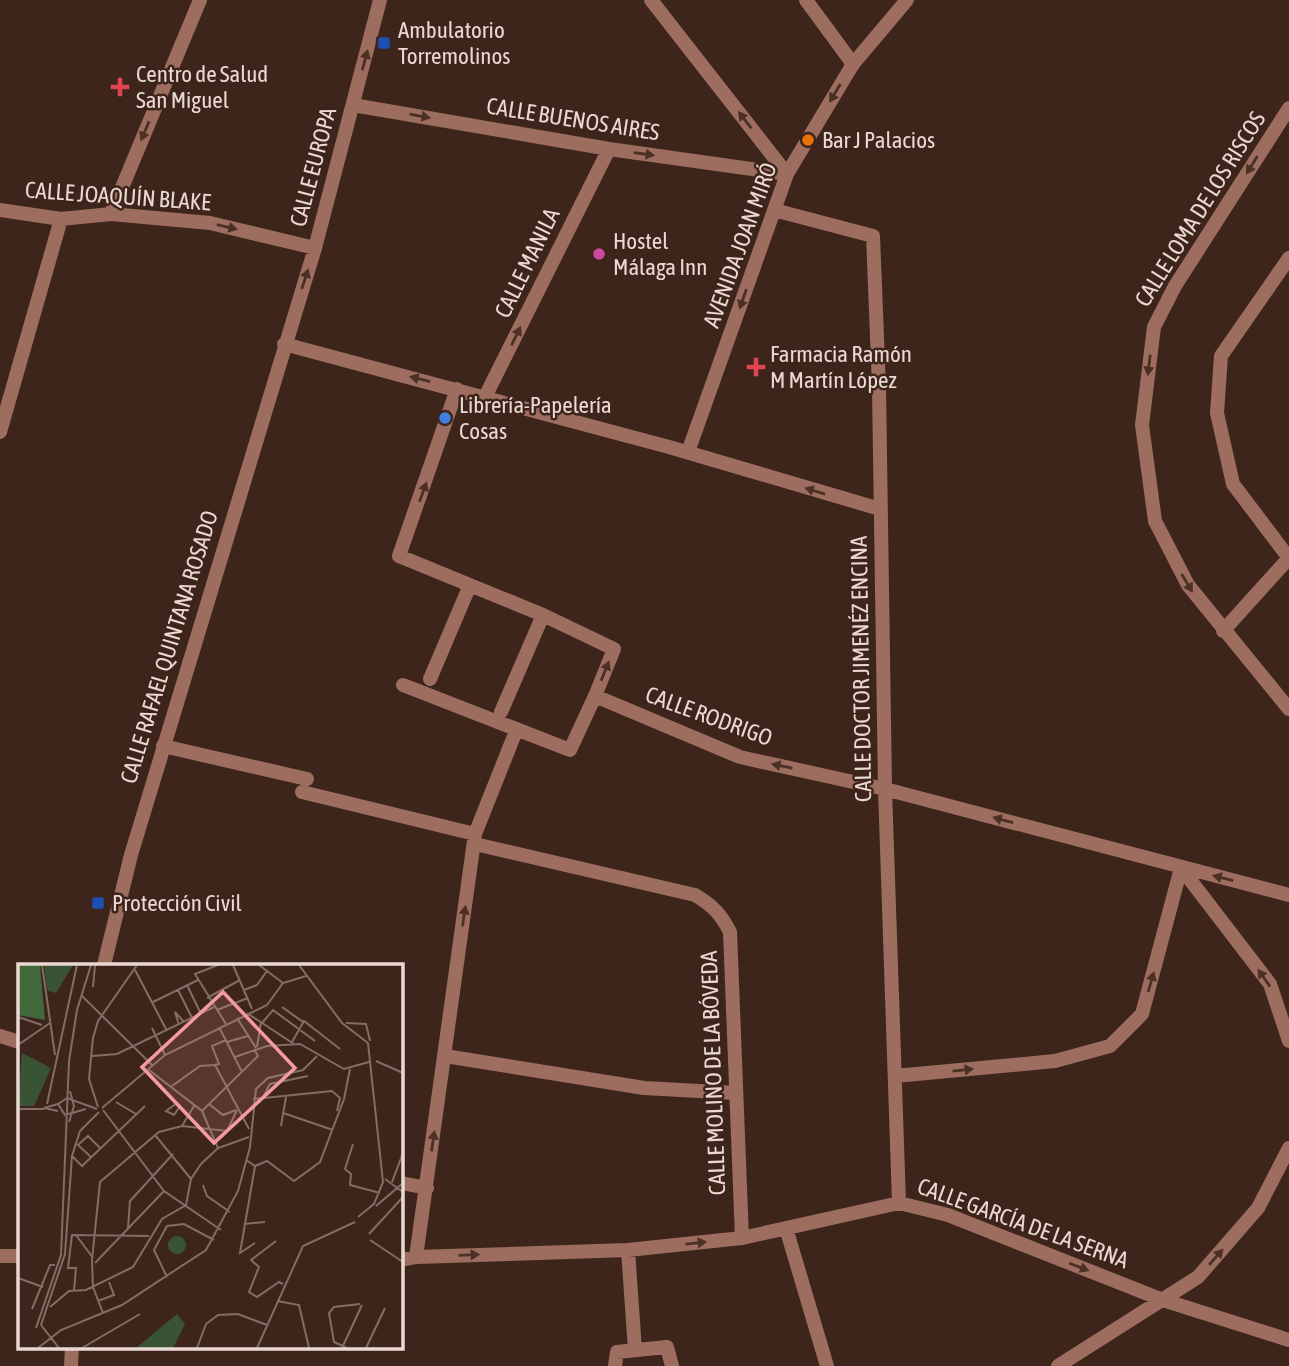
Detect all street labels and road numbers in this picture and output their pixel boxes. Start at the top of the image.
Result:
street label: CALLE BUENOS AIRES [485,93,662,146]
street label: CALLE EUROPA [285,104,342,229]
street label: CALLE LOMA DE LOS RISCOS [1129,107,1271,311]
street label: AVENIDA JOAN MIRÓ [698,159,782,331]
street label: CALLE JOAQUÍN BLAKE [24,177,212,215]
street label: CALLE MANILA [489,203,565,322]
street label: CALLE RAFAEL QUINTANA ROSADO [115,507,223,787]
street label: CALLE DOCTOR JIMENÉZ ENCINA [846,535,876,802]
street label: CALLE RODRIGO [642,681,776,751]
street label: CALLE MOLINO DE LA BÓVEDA [696,950,730,1196]
street label: CALLE GARCÍA DE LA SERNA [914,1173,1133,1274]

